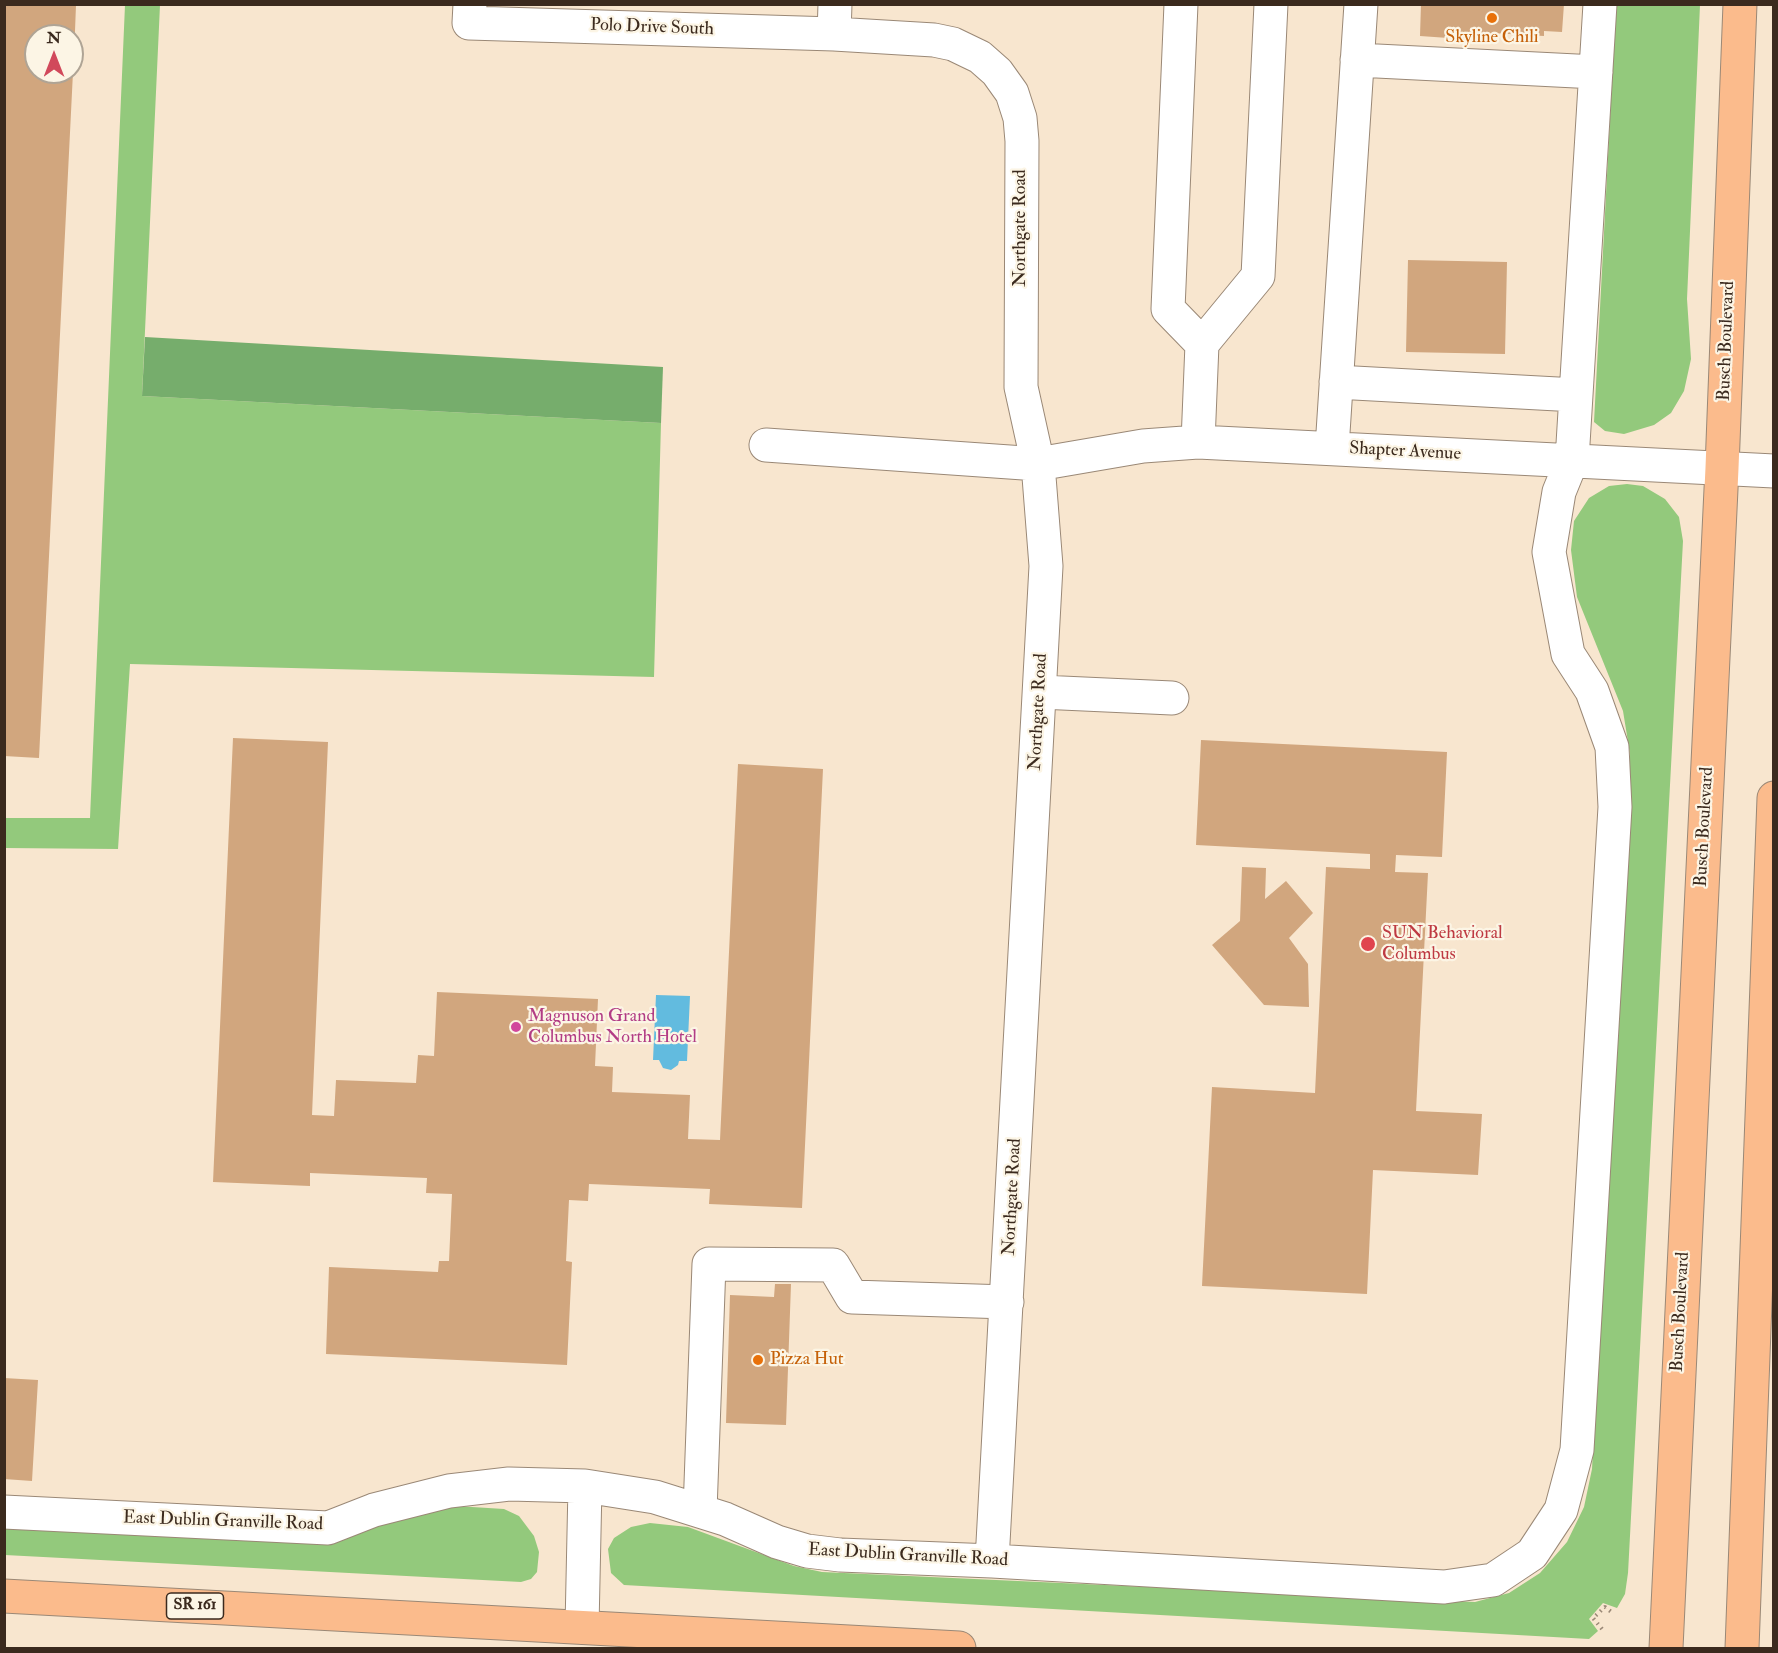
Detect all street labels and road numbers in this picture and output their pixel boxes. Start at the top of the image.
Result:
street label: Polo Drive South [590,15,714,41]
street label: Northgate Road [1010,169,1032,287]
street label: Busch Boulevard [1714,281,1740,401]
street label: Shapter Avenue [1349,438,1461,466]
street label: Northgate Road [1025,653,1053,771]
street label: Busch Boulevard [1691,766,1719,888]
street label: Northgate Road [999,1138,1027,1256]
street label: Busch Boulevard [1667,1251,1695,1373]
street label: East Dublin Granville Road [123,1508,323,1536]
street label: East Dublin Granville Road [807,1540,1009,1572]
road number: SR 161 [166,1593,224,1619]

